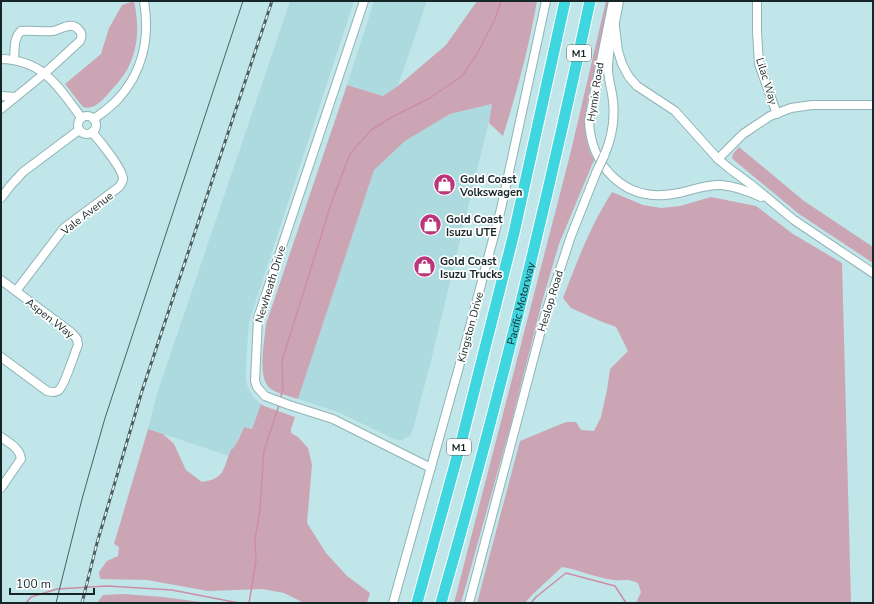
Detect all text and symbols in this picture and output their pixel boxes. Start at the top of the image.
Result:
road number: M1 [567,45,591,61]
street label: Lilac Way [752,56,781,107]
street label: Hymix Road [583,61,608,123]
shop icon: Gold Coast Volkswagen [431,172,457,198]
place label: Gold Coast Volkswagen [459,172,522,200]
street label: Vale Avenue [57,188,117,239]
shop icon: Gold Coast Isuzu UTE [417,212,443,238]
place label: Gold Coast Isuzu UTE [446,212,503,240]
street label: Newheath Drive [252,244,289,325]
shop icon: Gold Coast Isuzu Trucks [412,254,438,280]
place label: Gold Coast Isuzu Trucks [440,254,502,282]
street label: Pacific Motorway [504,260,539,346]
street label: Heslop Road [534,269,567,334]
street label: Kingston Drive [454,290,487,364]
street label: Aspen Way [22,295,77,342]
road number: M1 [447,439,471,455]
scale bar [10,570,94,596]
text: 100 m [16,576,51,592]

